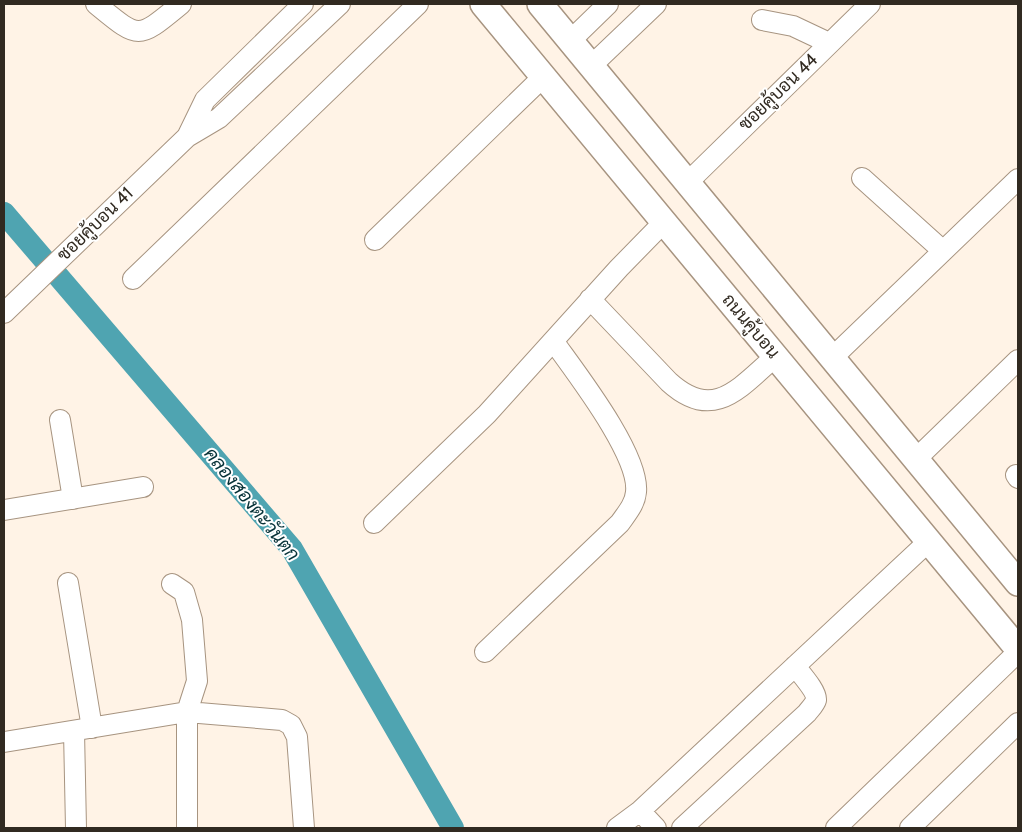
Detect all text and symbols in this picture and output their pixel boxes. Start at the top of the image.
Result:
street label: ซอยคู้บอน 44 [733,48,823,137]
street label: ซอยคู้บอน 41 [52,182,139,267]
street label: ถนนคู้บอน [716,288,785,364]
water label: คลองสองตะวันตก [199,443,305,565]

